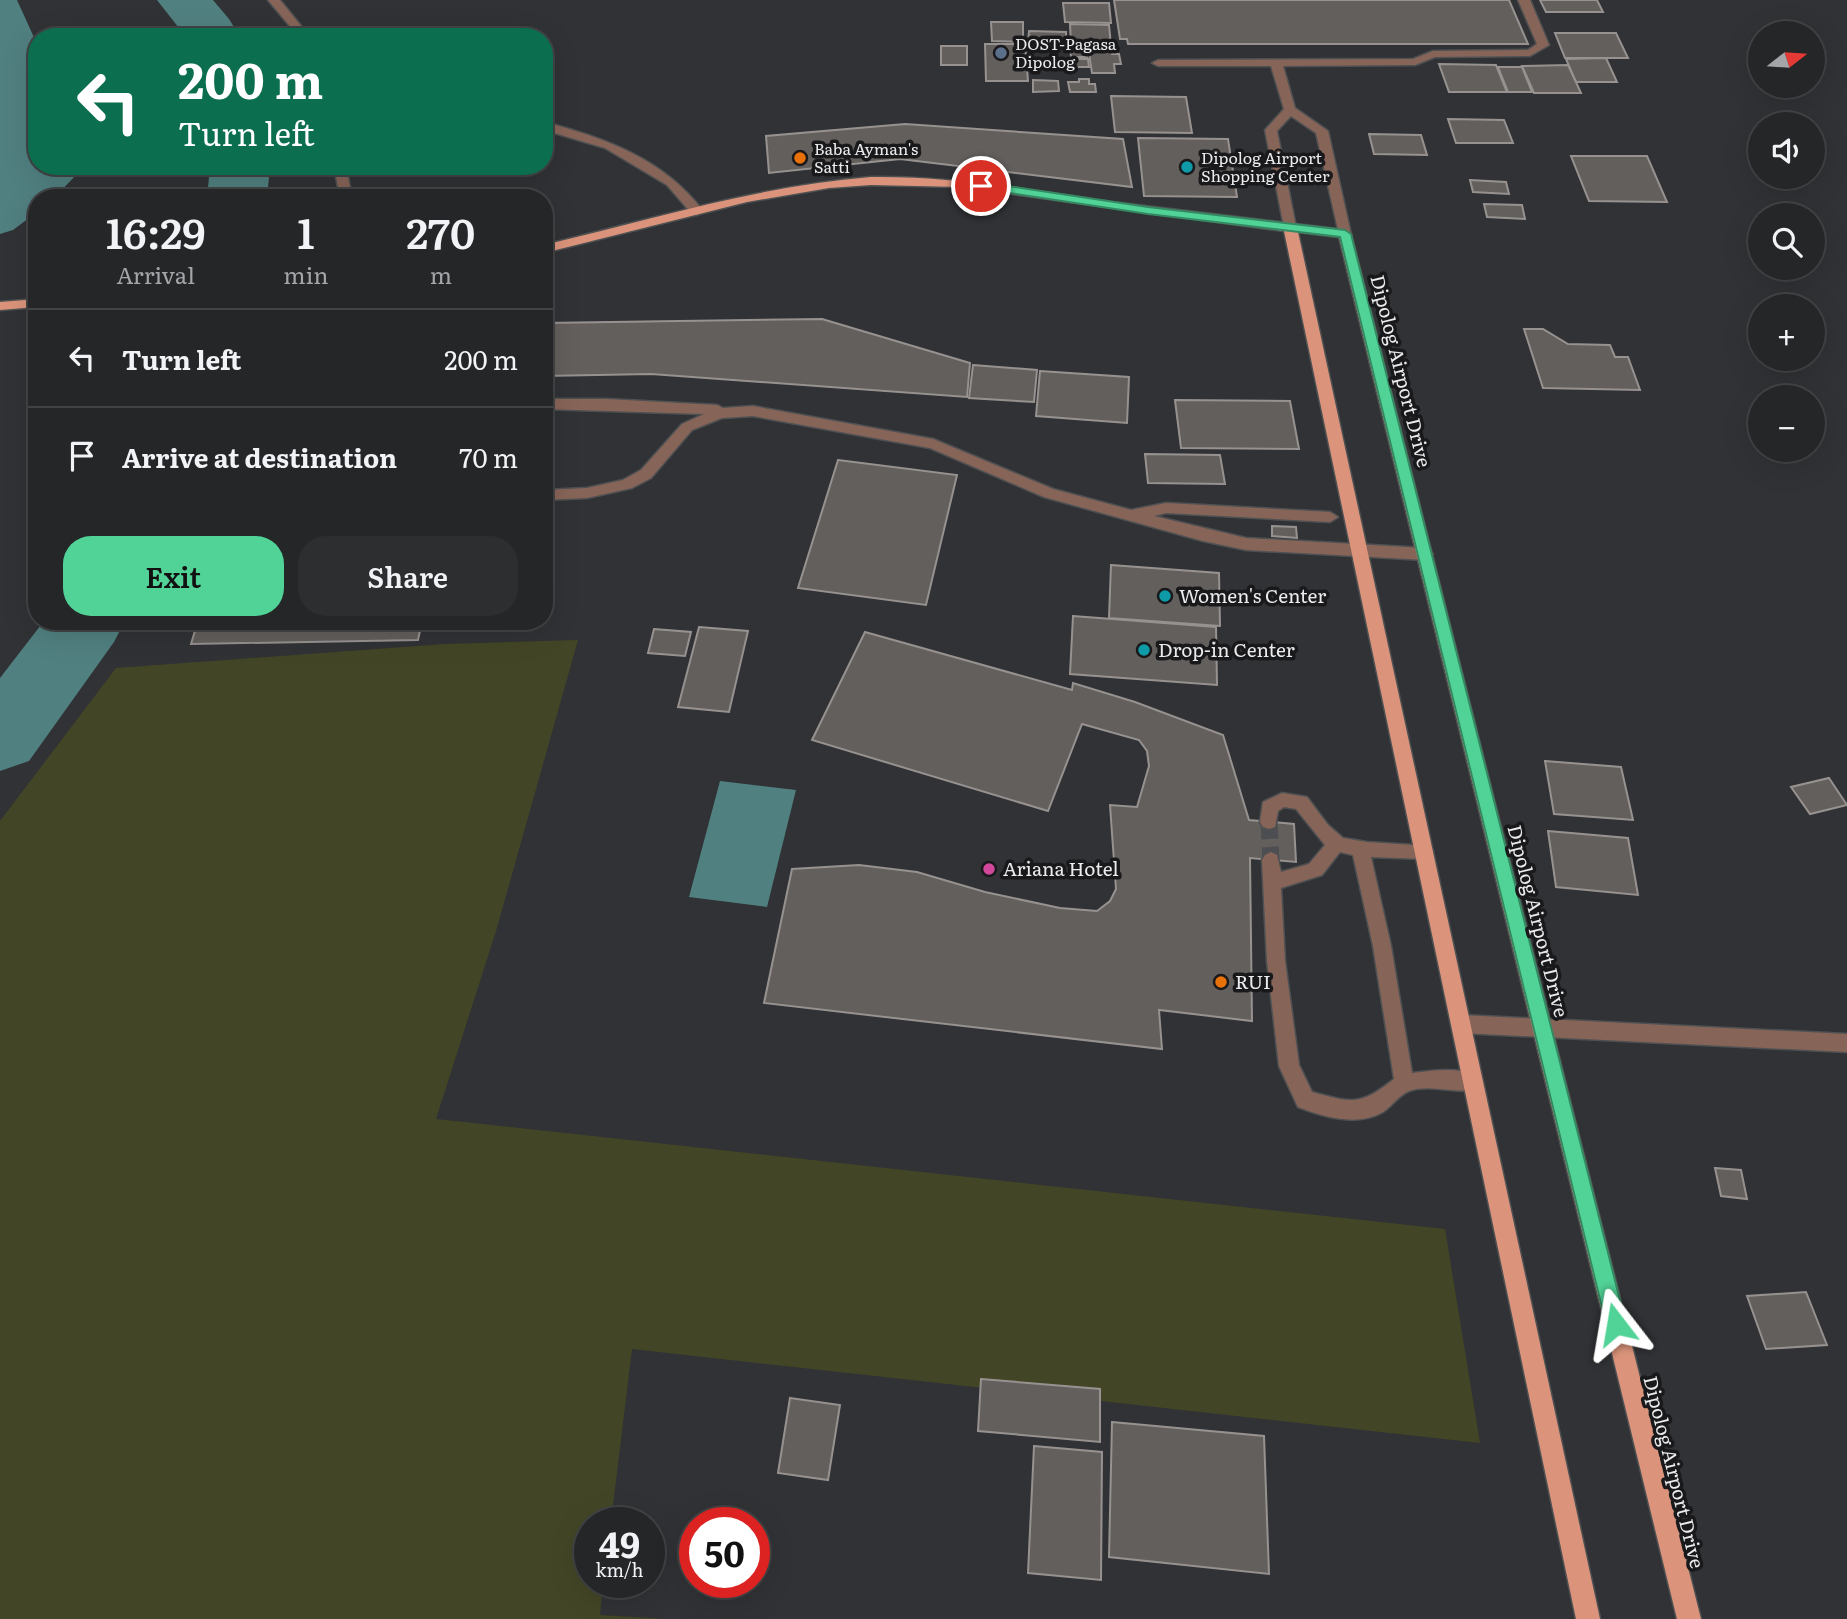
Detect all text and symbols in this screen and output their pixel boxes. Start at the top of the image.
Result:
north arrow [1748,21,1825,98]
map controls [1748,21,1825,462]
place label: DOST-Pagasa Dipolog [1015,31,1117,73]
text: 200 m [178,41,323,114]
marker: DOST-Pagasa Dipolog [993,45,1009,61]
icon: left [63,56,154,147]
text: Turn left [178,108,315,156]
button: sound [1748,112,1825,189]
place label: Baba Ayman's Satti [814,136,918,178]
place label: Dipolog Airport Shopping Center [1201,145,1330,187]
marker: Baba Ayman's Satti [792,150,808,166]
pin [951,156,1011,216]
marker: Dipolog Airport Shopping Center [1179,159,1195,175]
icon: arrive [962,167,1000,205]
text: 16:29 [106,200,206,262]
text: 1 [297,200,315,262]
text: 270 [406,200,475,262]
button: search [1748,203,1825,280]
text: Arrival [116,257,195,291]
text: min [283,257,329,291]
text: m [430,257,452,291]
street label: Dipolog Airport Drive [1365,272,1439,470]
button: + [1748,294,1825,371]
icon: left [63,339,101,377]
text: Turn left [122,339,241,378]
text: 200 m [444,339,518,378]
button: − [1748,385,1825,462]
icon: arrive [63,437,101,475]
text: Arrive at destination [122,437,397,476]
text: 70 m [459,437,518,476]
button: Exit [63,536,284,616]
button: Share [298,536,518,616]
place label: Women's Center [1179,581,1326,609]
marker: Women's Center [1157,588,1173,604]
place label: Drop-in Center [1158,635,1295,663]
marker: Drop-in Center [1136,642,1152,658]
street label: Dipolog Airport Drive [1502,822,1576,1020]
place label: Ariana Hotel [1003,854,1119,882]
marker: Ariana Hotel [981,861,997,877]
place label: RUI [1235,967,1271,995]
marker: RUI [1213,974,1229,990]
position arrow [1579,1287,1653,1361]
street label: Dipolog Airport Drive [1638,1373,1712,1571]
speed limit sign: 50 [679,1507,770,1598]
text: 49 [599,1517,640,1569]
text: km/h [596,1556,643,1583]

